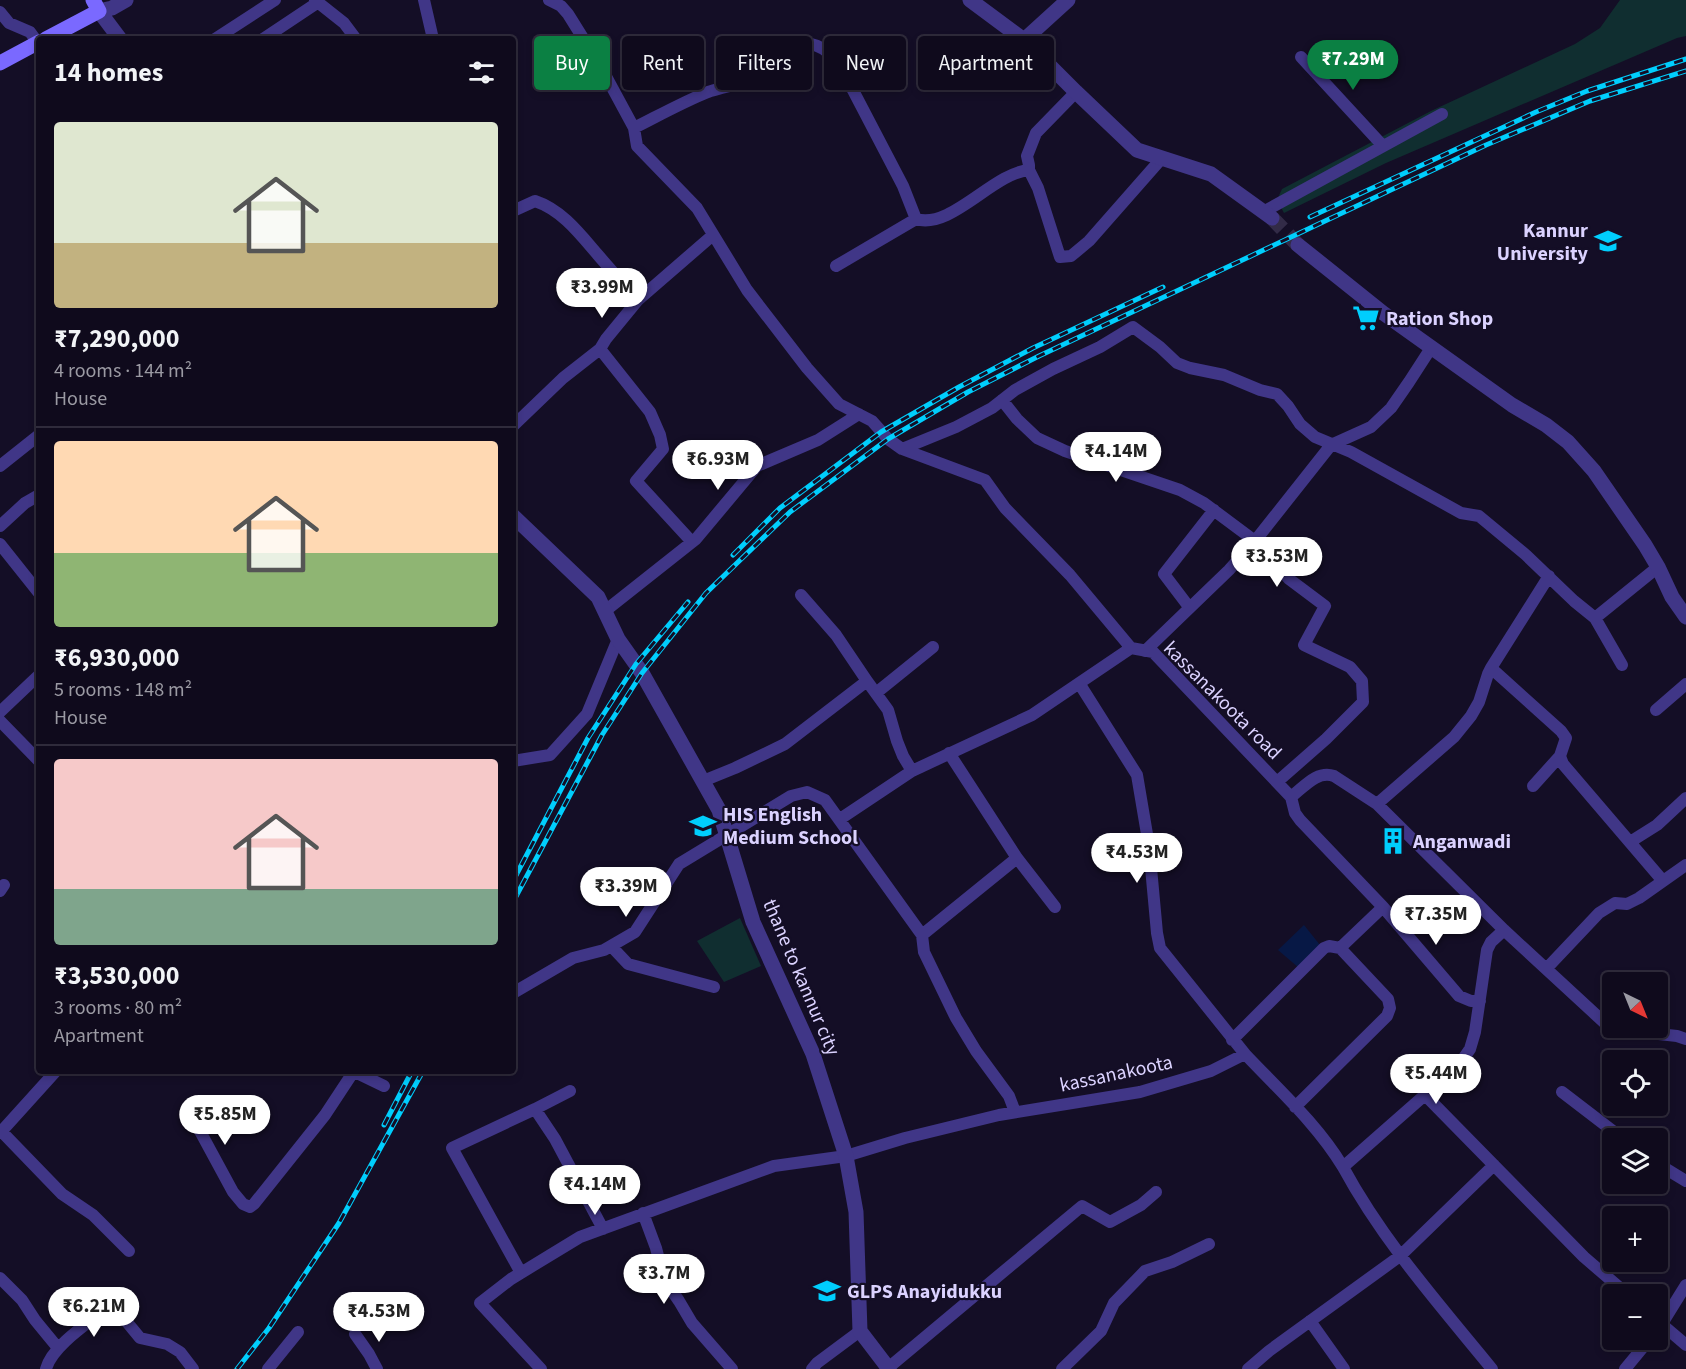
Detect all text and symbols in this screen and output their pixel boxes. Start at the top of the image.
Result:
chip: Buy [534,36,610,90]
chip: Rent [622,36,704,90]
chip: Filters [716,36,812,90]
chip: New [824,36,906,90]
chip: Apartment [918,36,1054,90]
pin: ₹7.29M [1304,40,1402,91]
text: ₹7.29M [1321,45,1385,73]
text: 14 homes [54,54,163,91]
icon: filters [465,56,498,89]
icon: home [222,161,330,269]
place label: Kannur University [1497,217,1589,268]
school or university icon: Kannur University [1593,226,1623,256]
pin: ₹3.99M [553,268,651,319]
text: ₹3.99M [570,273,634,301]
supermarket icon: Ration Shop [1351,303,1381,333]
place label: Ration Shop [1386,305,1493,333]
text: ₹7,290,000 [54,320,179,357]
text: 4 rooms · 144 m² [54,357,192,385]
text: House [54,385,107,413]
pin: ₹4.14M [1067,432,1165,483]
text: ₹4.14M [1084,437,1148,465]
pin: ₹6.93M [669,440,767,491]
text: ₹6.93M [686,445,750,473]
icon: home [222,480,330,588]
pin: ₹3.53M [1228,537,1326,588]
text: ₹3.53M [1245,542,1309,570]
street label: kassanakoota road [1157,635,1288,766]
text: ₹6,930,000 [54,639,179,676]
text: 5 rooms · 148 m² [54,676,192,704]
text: House [54,704,107,732]
icon: home [222,798,330,906]
place label: HIS English Medium School [723,801,858,852]
school or university icon: HIS English Medium School [688,811,718,841]
building icon: Anganwadi [1378,826,1408,856]
place label: Anganwadi [1412,828,1511,856]
pin: ₹4.53M [1088,833,1186,884]
text: ₹4.53M [1105,838,1169,866]
pin: ₹3.39M [577,867,675,918]
text: ₹3.39M [594,872,658,900]
street label: thane to kannur city [755,895,847,1061]
pin: ₹7.35M [1387,895,1485,946]
text: ₹7.35M [1404,900,1468,928]
text: ₹3,530,000 [54,957,179,994]
north arrow [1602,972,1668,1038]
map controls [1602,972,1668,1350]
text: 3 rooms · 80 m² [54,994,182,1022]
text: Apartment [54,1022,144,1050]
street label: kassanakoota [1057,1048,1175,1100]
button: locate [1602,1050,1668,1116]
pin: ₹5.44M [1387,1054,1485,1105]
text: ₹5.44M [1404,1059,1468,1087]
pin: ₹5.85M [176,1095,274,1146]
text: ₹5.85M [193,1100,257,1128]
button: layers [1602,1128,1668,1194]
pin: ₹4.14M [546,1165,644,1216]
text: ₹4.14M [563,1170,627,1198]
button: + [1602,1206,1668,1272]
pin: ₹3.7M [622,1254,706,1305]
text: ₹3.7M [638,1259,690,1287]
school or university icon: GLPS Anayidukku [812,1276,842,1306]
place label: GLPS Anayidukku [847,1278,1002,1306]
button: − [1602,1284,1668,1350]
pin: ₹6.21M [45,1287,143,1338]
text: ₹6.21M [62,1292,126,1320]
pin: ₹4.53M [330,1292,428,1343]
text: ₹4.53M [347,1297,411,1325]

